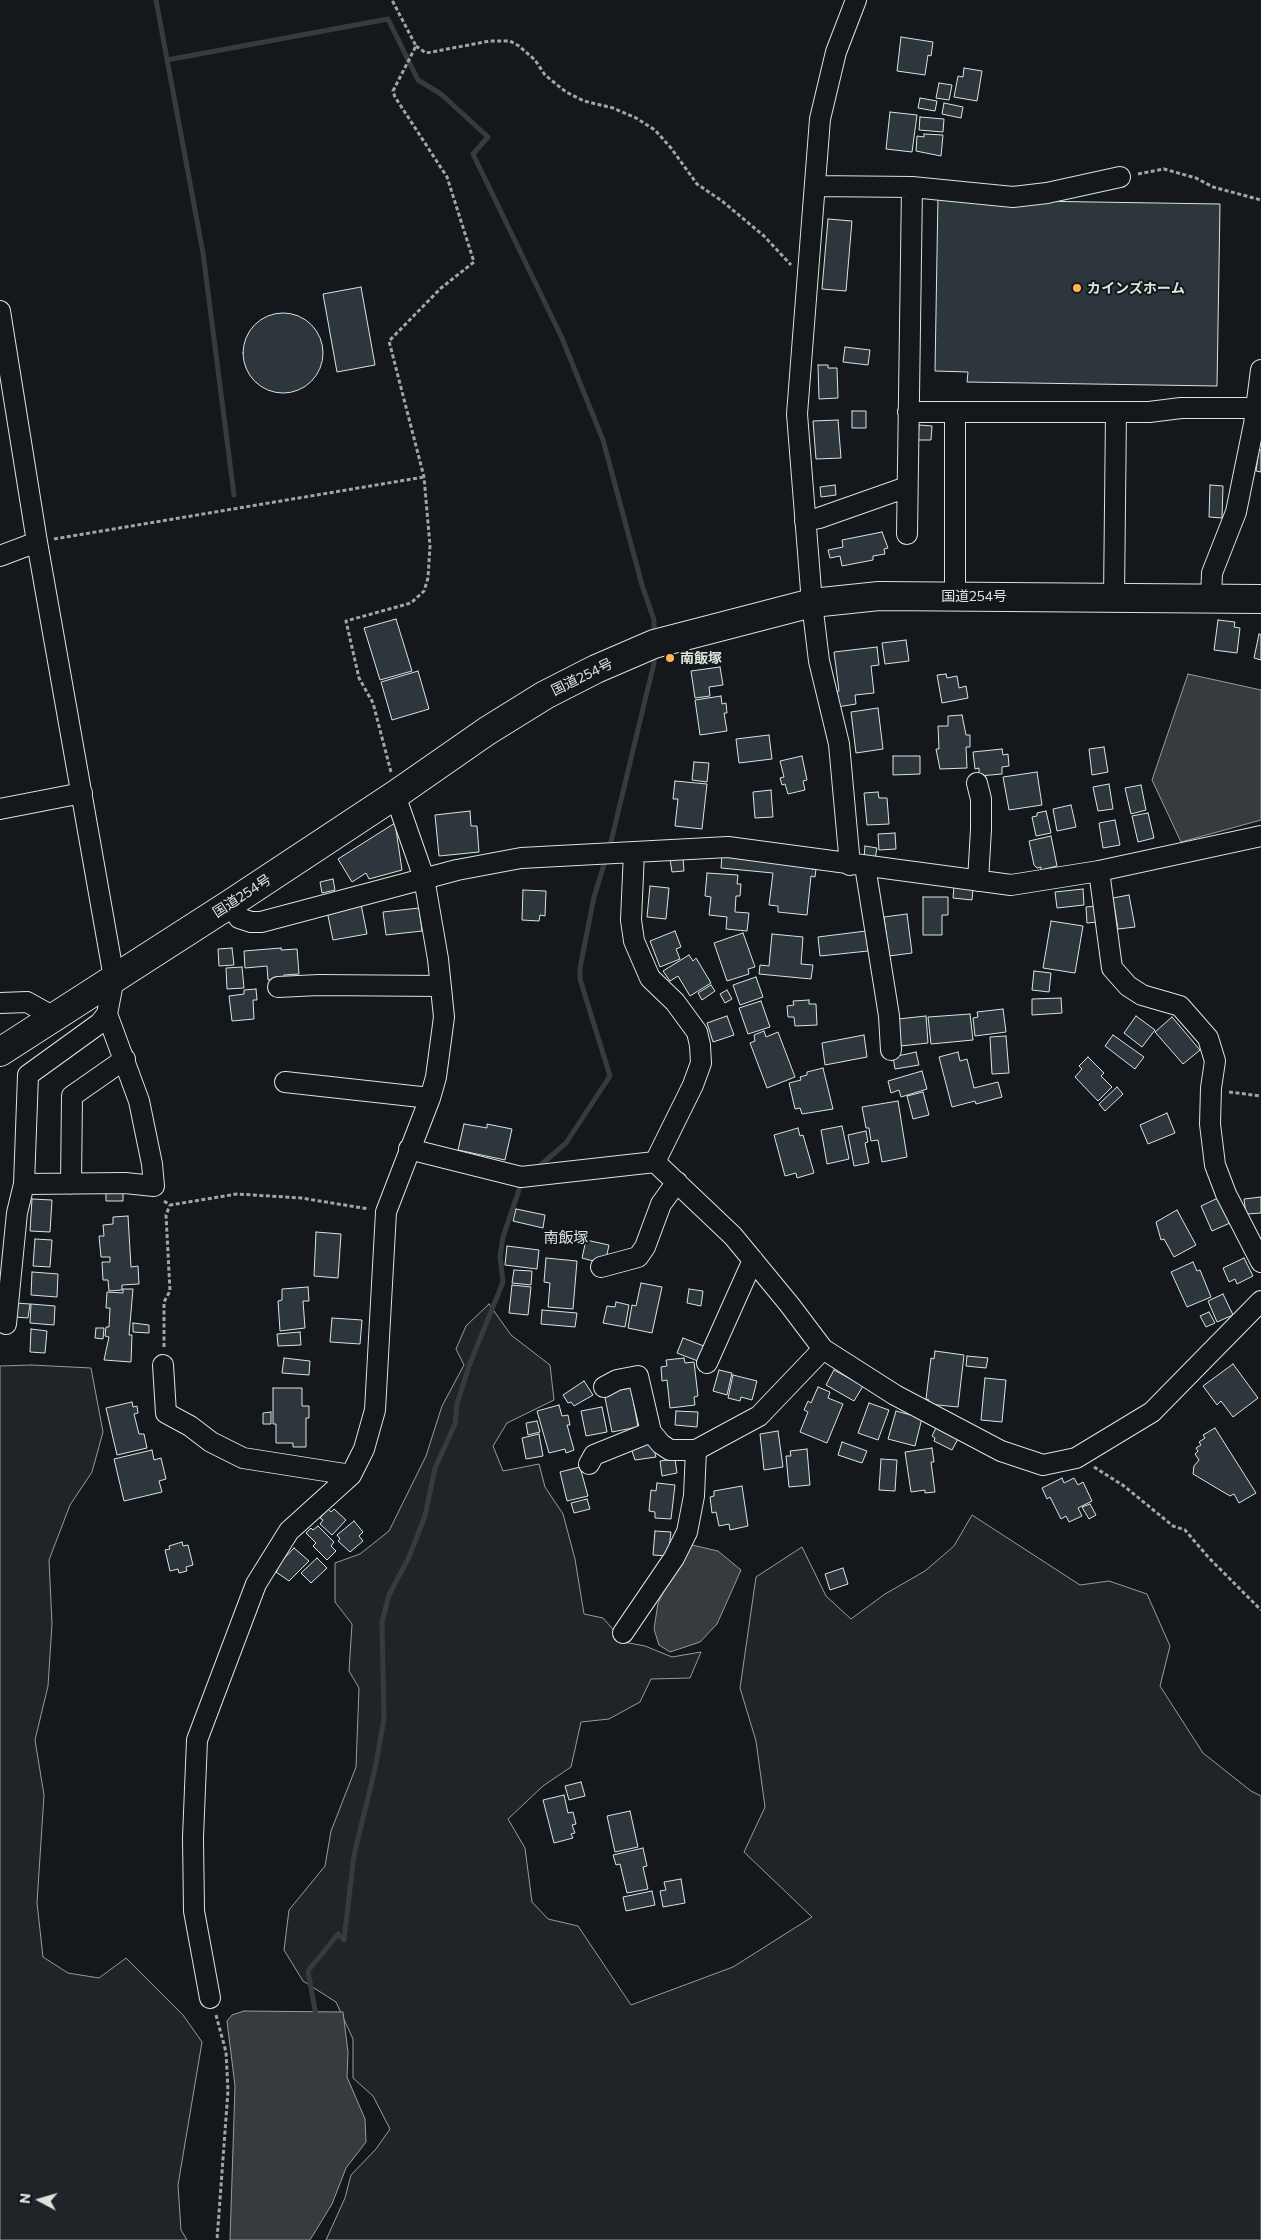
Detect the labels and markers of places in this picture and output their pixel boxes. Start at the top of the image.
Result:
place label: カインズホーム [1087,280,1185,296]
marker: カインズホーム [1071,282,1083,294]
place label: 南飯塚 [680,650,722,666]
marker: 南飯塚 [664,652,676,664]

